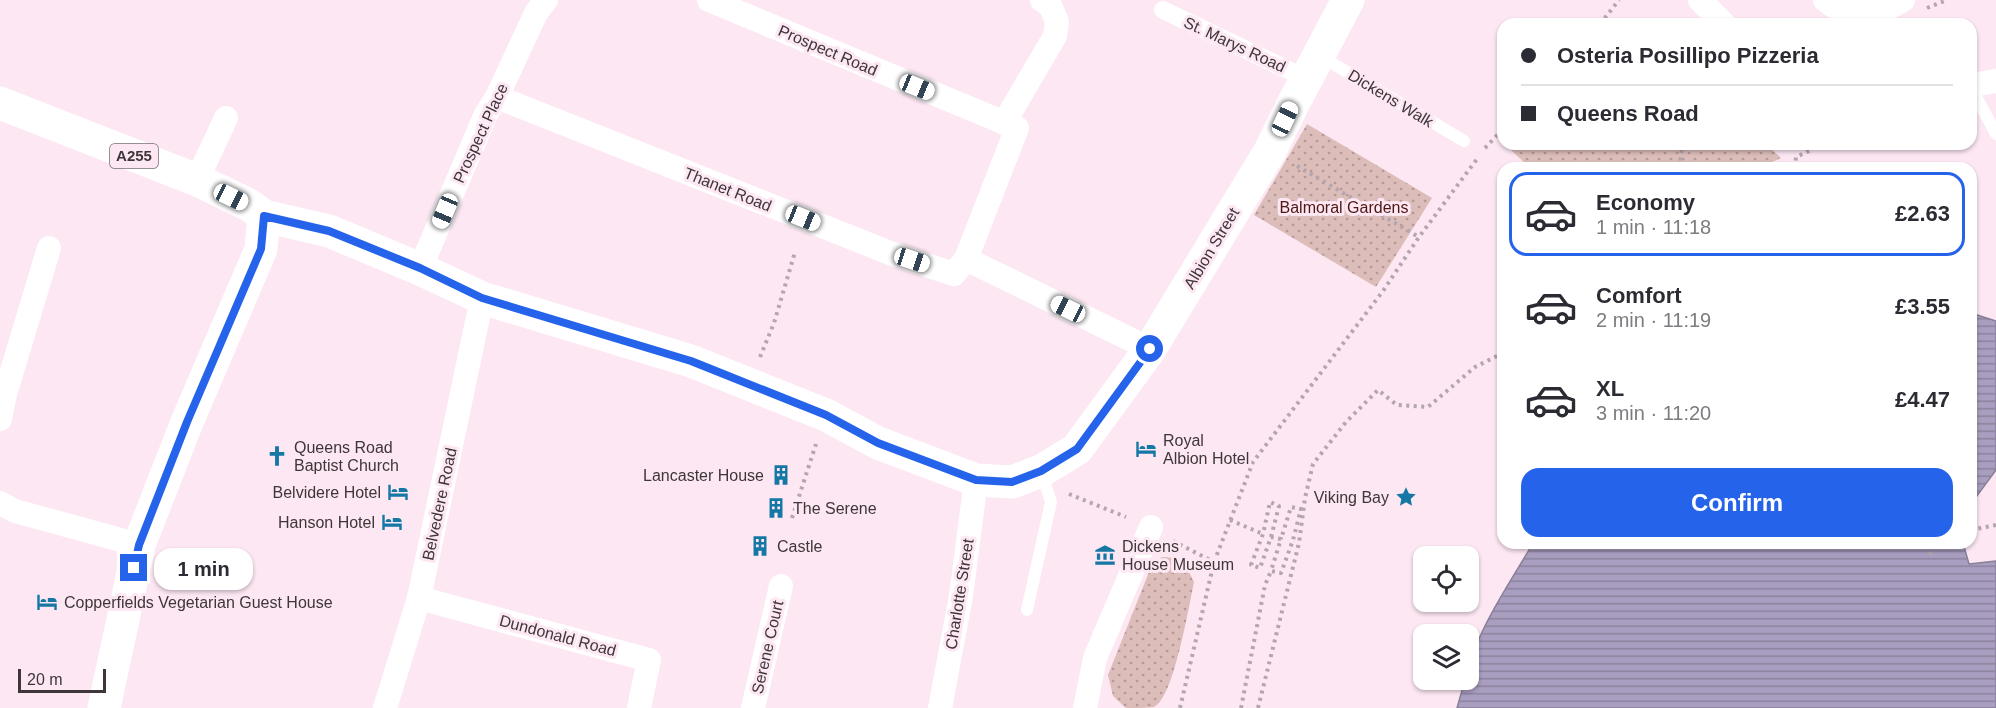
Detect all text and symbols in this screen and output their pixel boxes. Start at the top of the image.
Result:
street label: St. Marys Road [1181,13,1288,75]
street label: Prospect Road [776,22,880,79]
text: Osteria Posillipo Pizzeria [1557,43,1819,68]
street label: Dickens Walk [1345,66,1437,131]
car [897,72,937,102]
street label: Prospect Place [450,81,511,186]
car [1269,99,1301,139]
text: Queens Road [1557,101,1699,126]
road number: A255 [110,144,158,168]
street label: Thanet Road [682,164,774,215]
car [211,181,251,213]
icon: car [1524,187,1578,241]
text: Economy [1596,190,1695,215]
car [430,191,460,231]
park label: Balmoral Gardens [1280,199,1408,216]
text: £2.63 [1895,201,1950,226]
car [783,203,823,233]
street label: Albion Street [1181,204,1243,292]
text: 1 min · 11:18 [1596,216,1711,238]
car [892,246,932,274]
icon: car [1524,280,1578,334]
text: Comfort [1596,283,1682,308]
car [1048,293,1088,325]
text: £3.55 [1895,294,1950,319]
text: 2 min · 11:19 [1596,309,1711,331]
route start [1136,335,1163,362]
icon: car [1524,373,1578,427]
text: XL [1596,376,1624,401]
text: £4.47 [1895,387,1950,412]
text: 3 min · 11:20 [1596,402,1711,424]
place label: Royal Albion Hotel [1163,432,1249,467]
hotel icon: Royal Albion Hotel [1134,437,1158,461]
place label: Queens Road Baptist Church [294,439,399,474]
church icon: Queens Road Baptist Church [265,444,289,468]
street label: Belvedere Road [419,446,460,562]
building icon: Lancaster House [769,463,793,487]
place label: Lancaster House [643,467,764,484]
button: Confirm [1521,468,1953,537]
hotel icon: Belvidere Hotel [386,480,410,504]
place label: Belvidere Hotel [273,484,381,501]
place icon: Viking Bay [1394,485,1418,509]
place label: Viking Bay [1314,489,1389,506]
building icon: The Serene [764,496,788,520]
place label: The Serene [793,500,877,517]
hotel icon: Hanson Hotel [380,510,404,534]
place label: Hanson Hotel [278,514,375,531]
building icon: Castle [748,534,772,558]
street label: Charlotte Street [942,537,977,651]
place label: Castle [777,538,822,555]
place label: Dickens House Museum [1122,538,1234,573]
museum icon: Dickens House Museum [1093,543,1117,567]
map controls [1413,546,1479,690]
button: locate [1413,546,1479,612]
callout: 1 min [155,547,254,589]
route end [120,554,147,581]
text: 1 min [177,558,230,580]
hotel icon: Copperfields Vegetarian Guest House [35,590,59,614]
place label: Copperfields Vegetarian Guest House [64,594,333,611]
street label: Serene Court [749,598,787,695]
street label: Dundonald Road [498,612,618,659]
button: layers [1413,624,1479,690]
scale bar [18,666,106,694]
text: 20 m [27,671,63,688]

